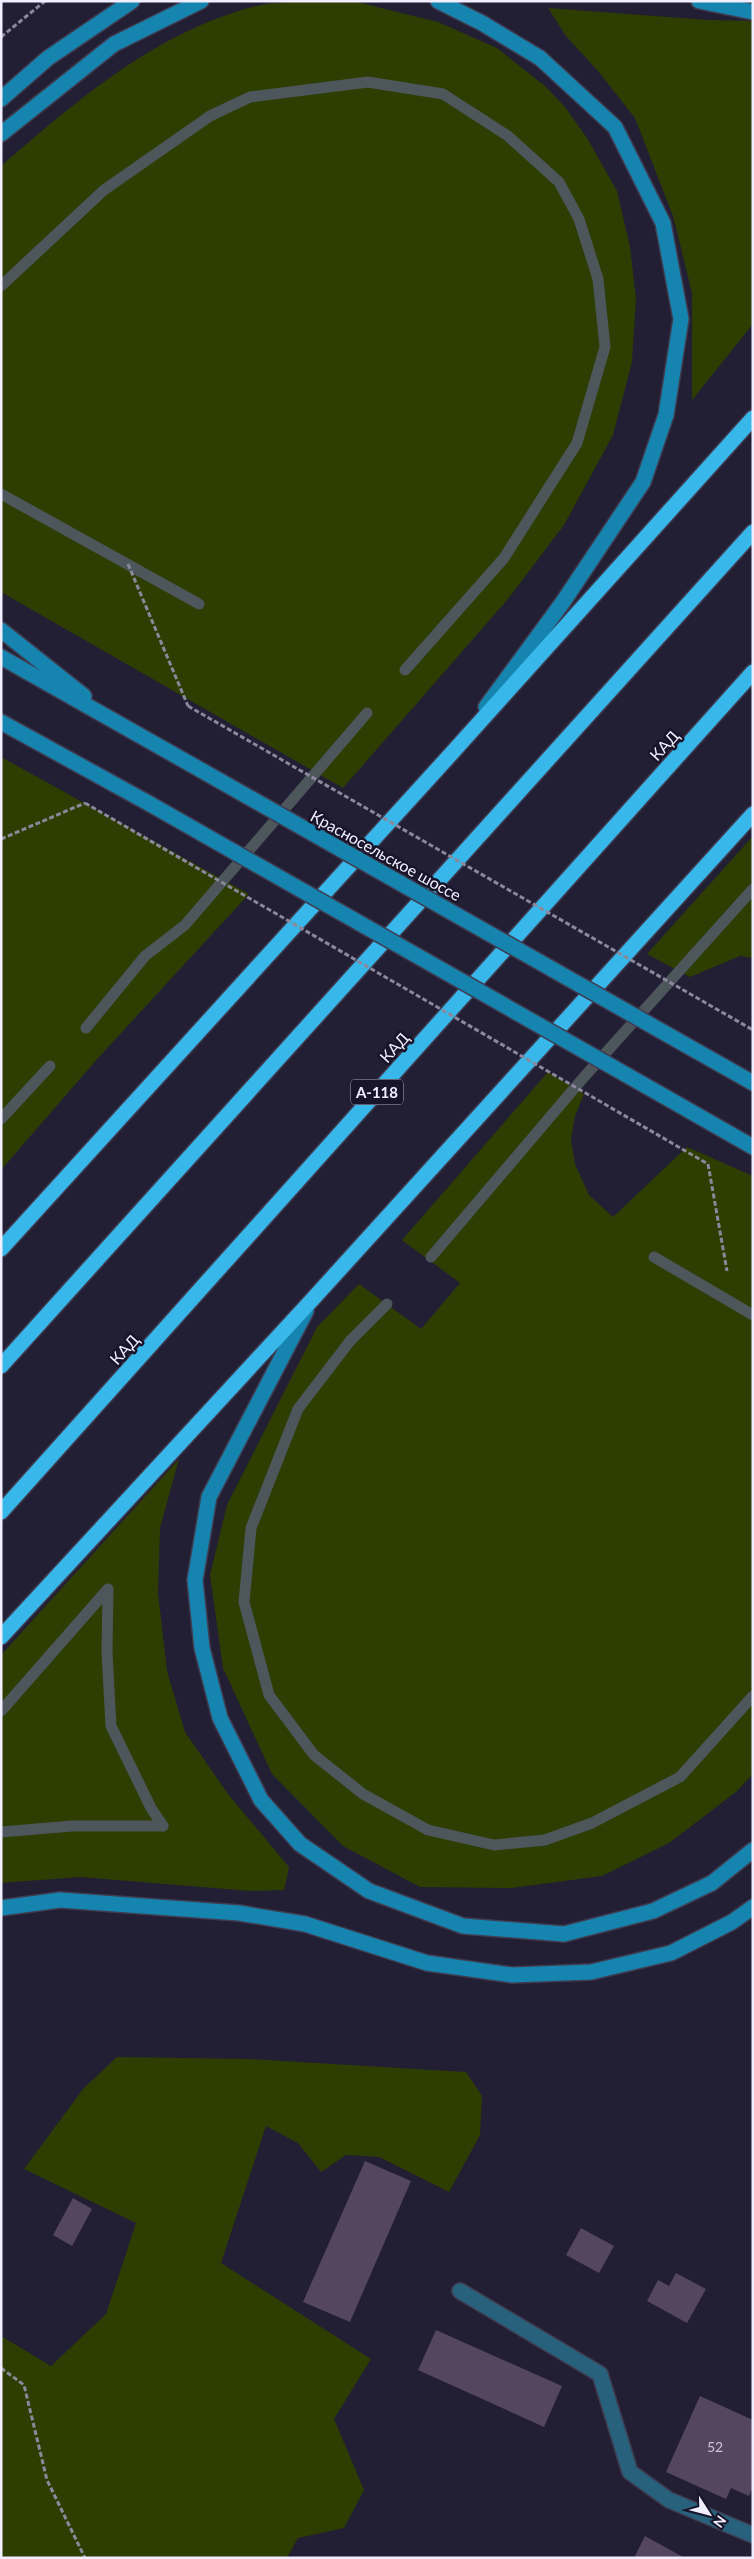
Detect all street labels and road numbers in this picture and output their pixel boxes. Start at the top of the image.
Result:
street label: КАД [645,726,683,764]
street label: Красносельское шоссе [307,806,465,904]
street label: КАД [375,1028,413,1066]
road number: А-118 [351,1080,403,1104]
street label: КАД [105,1330,143,1368]

